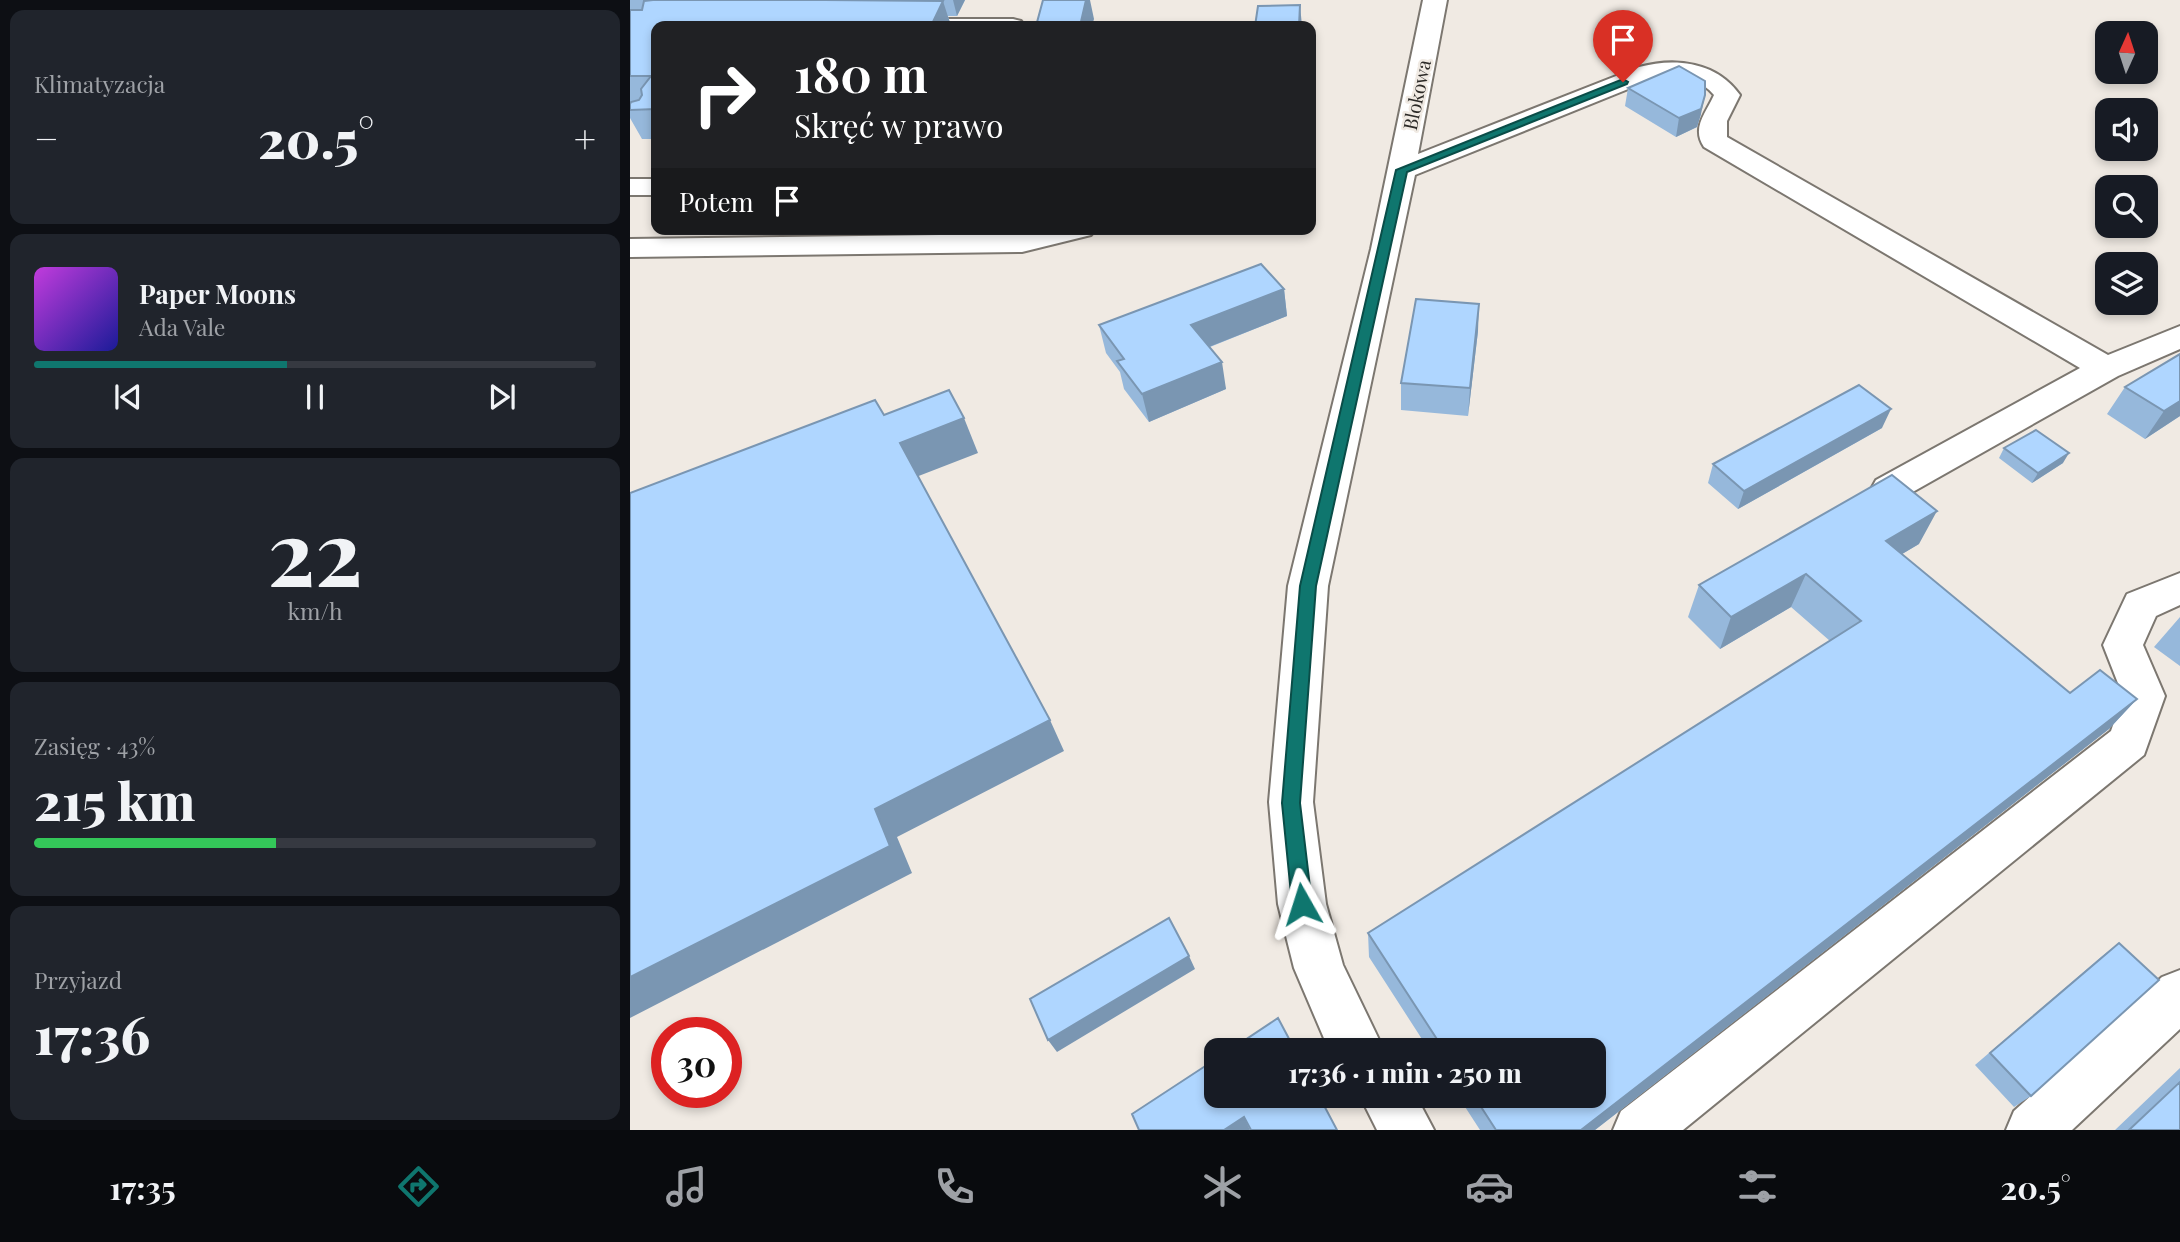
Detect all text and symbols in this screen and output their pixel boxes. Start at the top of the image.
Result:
pin [1593,10,1653,82]
icon: arrive [1604,21,1642,59]
north arrow [2095,21,2158,84]
map controls [2095,21,2158,315]
text: 180 m [794,40,928,105]
icon: right [679,49,770,140]
street label: Blokowa [1396,57,1436,132]
text: Klimatyzacja [34,68,165,99]
button: sound [2095,98,2158,161]
text: 20.5° [258,103,374,172]
text: Skręć w prawo [794,103,1004,146]
text: − [34,112,59,163]
text: + [574,112,596,163]
button: search [2095,175,2158,238]
icon: arrive [768,182,806,220]
text: Potem [679,184,754,219]
button: layers [2095,252,2158,315]
text: Paper Moons [139,276,296,311]
text: Ada Vale [139,311,226,342]
icon: previous [109,378,147,416]
icon: pause [296,378,334,416]
icon: next [483,378,521,416]
text: 22 [267,489,363,610]
text: km/h [287,595,343,626]
text: Zasięg · 43% [34,730,155,761]
text: 215 km [34,765,195,834]
position arrow [1265,867,1339,941]
text: Przyjazd [34,964,122,995]
text: 17:36 [34,999,150,1068]
speed limit sign: 30 [651,1017,742,1108]
text: 17:36 · 1 min · 250 m [1288,1055,1522,1090]
icon: directions [394,1162,443,1211]
icon: music [662,1162,711,1211]
icon: phone [930,1162,979,1211]
icon: climate [1198,1162,1247,1211]
icon: car [1465,1162,1514,1211]
icon: filters [1733,1162,1782,1211]
text: 17:35 [109,1165,176,1208]
text: 20.5° [2001,1165,2071,1208]

